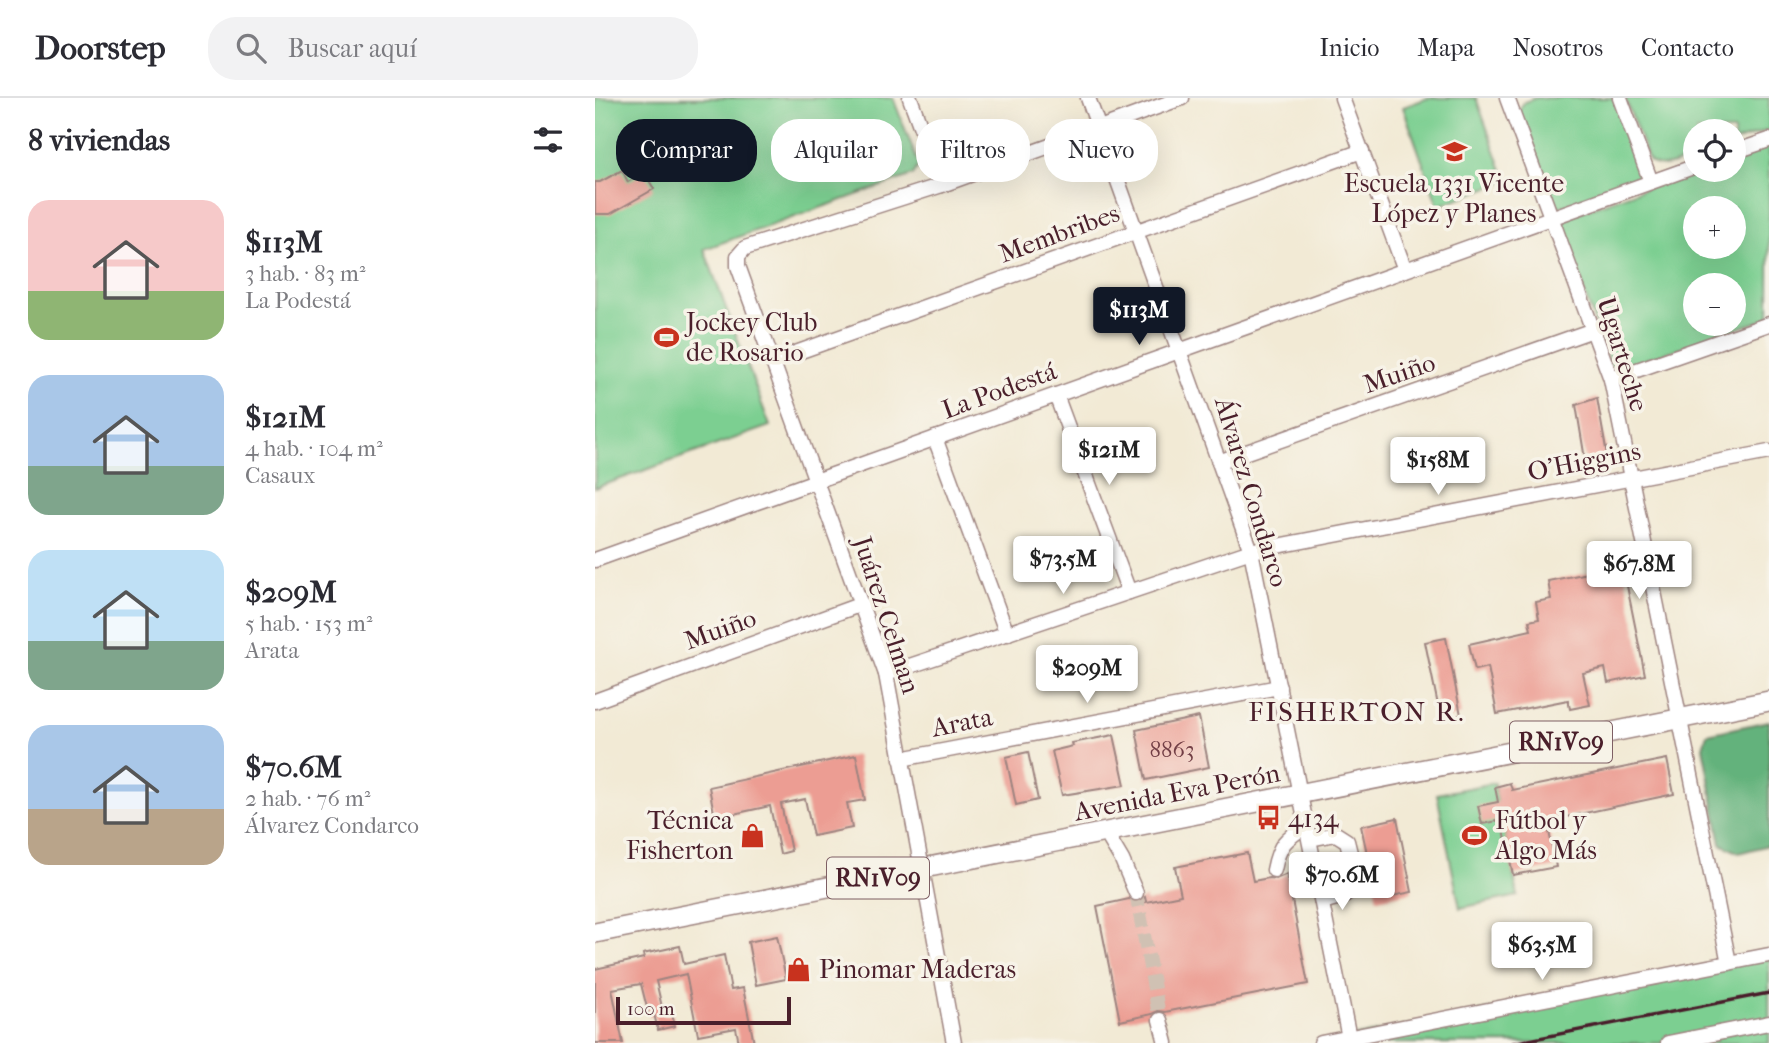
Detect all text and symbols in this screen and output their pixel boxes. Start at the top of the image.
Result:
search box [208,17,698,80]
text: Doorstep [35,29,166,68]
icon: search [232,29,270,67]
text: Buscar aquí [288,33,417,64]
text: Inicio [1319,34,1379,62]
text: Mapa [1417,34,1475,62]
text: Nosotros [1513,34,1603,62]
text: Contacto [1641,34,1734,62]
chip: Comprar [616,119,757,182]
chip: Alquilar [771,119,902,182]
chip: Filtros [916,119,1030,182]
chip: Nuevo [1044,119,1158,182]
map controls [1683,119,1746,336]
button: locate [1683,119,1746,182]
icon: filters [529,121,567,159]
text: 8 viviendas [28,123,170,158]
school or university icon: Escuela 1331 Vicente López y Planes [1440,137,1468,165]
place label: Escuela 1331 Vicente López y Planes [1344,168,1564,229]
button: + [1683,196,1746,259]
street label: Membribes [995,197,1124,270]
text: $113M [245,225,323,260]
icon: home [84,228,168,312]
text: 3 hab. · 83 m² [245,260,365,287]
button: − [1683,273,1746,336]
text: La Podestá [245,287,351,314]
pin: $113M [1090,288,1188,347]
street label: Ugarteche [1590,293,1655,415]
text: $113M [1109,296,1169,323]
place label: Jockey Club de Rosario [684,307,817,368]
sports icon: Jockey Club de Rosario [652,323,680,351]
street label: Muiño [1359,347,1439,400]
street label: La Podestá [938,355,1062,425]
street label: Álvarez Condarco [1208,392,1296,591]
text: $121M [245,400,326,435]
icon: home [84,403,168,487]
pin: $121M [1060,428,1158,487]
text: 4 hab. · 104 m² [245,435,383,462]
street label: O'Higgins [1525,435,1643,488]
text: $121M [1078,436,1140,463]
pin: $158M [1389,438,1487,497]
text: $158M [1406,446,1470,473]
text: Casaux [245,462,315,489]
street label: Juárez Celman [846,531,926,698]
pin: $73.5M [1006,536,1120,596]
pin: $67.8M [1582,542,1696,601]
text: $73.5M [1029,545,1097,572]
text: $67.8M [1603,550,1675,577]
text: $209M [245,575,337,610]
icon: home [84,578,168,662]
street label: Muiño [680,602,760,657]
text: 5 hab. · 153 m² [245,610,372,637]
text: Arata [245,637,299,664]
pin: $209M [1038,646,1136,705]
text: $209M [1052,654,1122,681]
district label: FISHERTON R. [1248,695,1466,728]
street label: Arata [928,701,996,744]
road number: RN1V09 [1510,722,1612,762]
house number: 8863 [1149,736,1195,763]
text: $70.6M [245,750,342,785]
icon: home [84,753,168,837]
street label: Avenida Eva Perón [1071,757,1283,828]
text: 2 hab. · 76 m² [245,785,370,812]
place label: 4134 [1288,803,1339,834]
bus stop icon: 4134 [1254,804,1282,832]
place label: Técnica Fisherton [626,805,734,866]
place label: Fútbol y Algo Más [1494,805,1597,866]
text: Álvarez Condarco [245,812,419,839]
shop icon: Técnica Fisherton [739,821,767,849]
sports icon: Fútbol y Algo Más [1461,821,1489,849]
pin: $70.6M [1285,852,1399,912]
road number: RN1V09 [827,858,929,898]
text: $70.6M [1305,861,1379,888]
pin: $63.5M [1485,922,1599,982]
text: $63.5M [1507,931,1577,958]
place label: Pinomar Maderas [819,954,1016,985]
shop icon: Pinomar Maderas [785,955,813,983]
scale bar [616,994,791,1026]
text: 100 m [627,998,675,1020]

